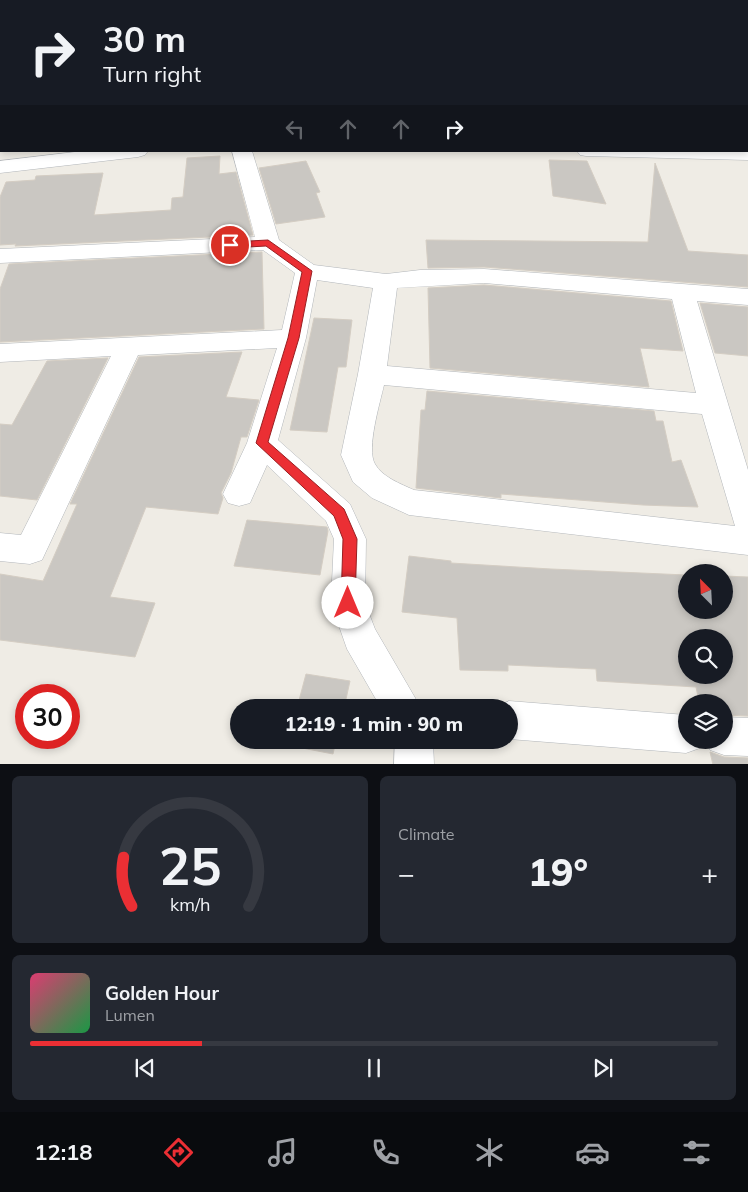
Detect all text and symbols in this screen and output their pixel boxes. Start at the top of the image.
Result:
text: 30 m [103,17,186,61]
icon: right [20,20,85,85]
text: Turn right [103,60,201,88]
icon: left [281,115,309,143]
icon: ahead [334,115,362,143]
icon: ahead [387,115,415,143]
icon: right [440,115,468,143]
pin [209,224,251,266]
icon: arrive [216,231,244,259]
north arrow [678,564,732,619]
map controls [678,564,733,749]
position arrow [321,576,373,628]
button: search [678,629,733,684]
speed limit sign: 30 [15,684,80,749]
button: layers [678,694,733,749]
text: 12:19 · 1 min · 90 m [285,712,463,736]
text: Climate [398,824,454,844]
text: 25 [159,833,221,898]
text: 19° [528,848,588,896]
text: − [398,856,415,891]
text: + [701,856,718,891]
text: km/h [170,893,210,915]
text: Golden Hour [105,981,219,1005]
text: Lumen [105,1005,155,1025]
icon: previous [131,1054,159,1082]
icon: pause [360,1054,388,1082]
icon: next [589,1054,617,1082]
icon: directions [161,1135,196,1170]
icon: music [265,1135,300,1170]
icon: phone [368,1135,403,1170]
icon: climate [472,1135,507,1170]
icon: car [575,1135,610,1170]
icon: filters [679,1135,714,1170]
text: 12:18 [34,1138,93,1166]

